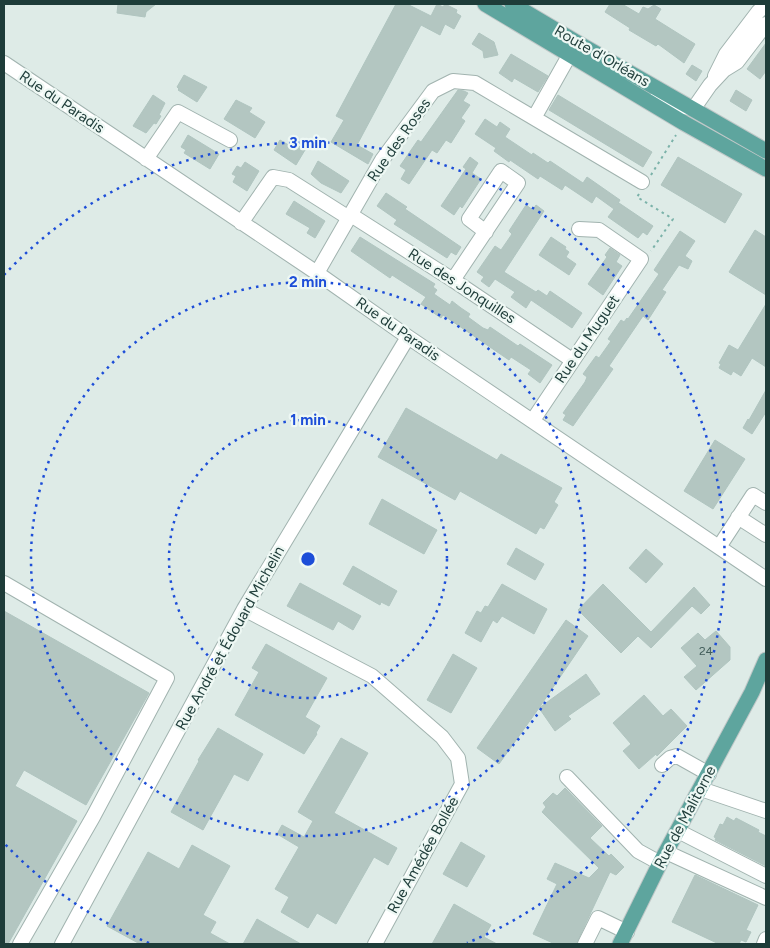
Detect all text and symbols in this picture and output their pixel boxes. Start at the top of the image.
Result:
street label: Route d'Orléans [551,21,653,91]
street label: Rue du Paradis [16,67,108,137]
street label: Rue des Roses [364,95,434,185]
text: 3 min [289,134,327,152]
street label: Rue des Jonquilles [405,245,519,327]
text: 2 min [289,273,327,291]
street label: Rue du Muguet [551,291,623,387]
street label: Rue du Paradis [352,293,444,365]
text: 1 min [290,411,326,429]
street label: Rue André et Édouard Michelin [172,543,288,733]
centre of rings [299,550,317,568]
house number: 24 [699,644,714,658]
street label: Rue de Malitorne [650,763,720,871]
street label: Rue Amédée Bollée [383,794,463,916]

